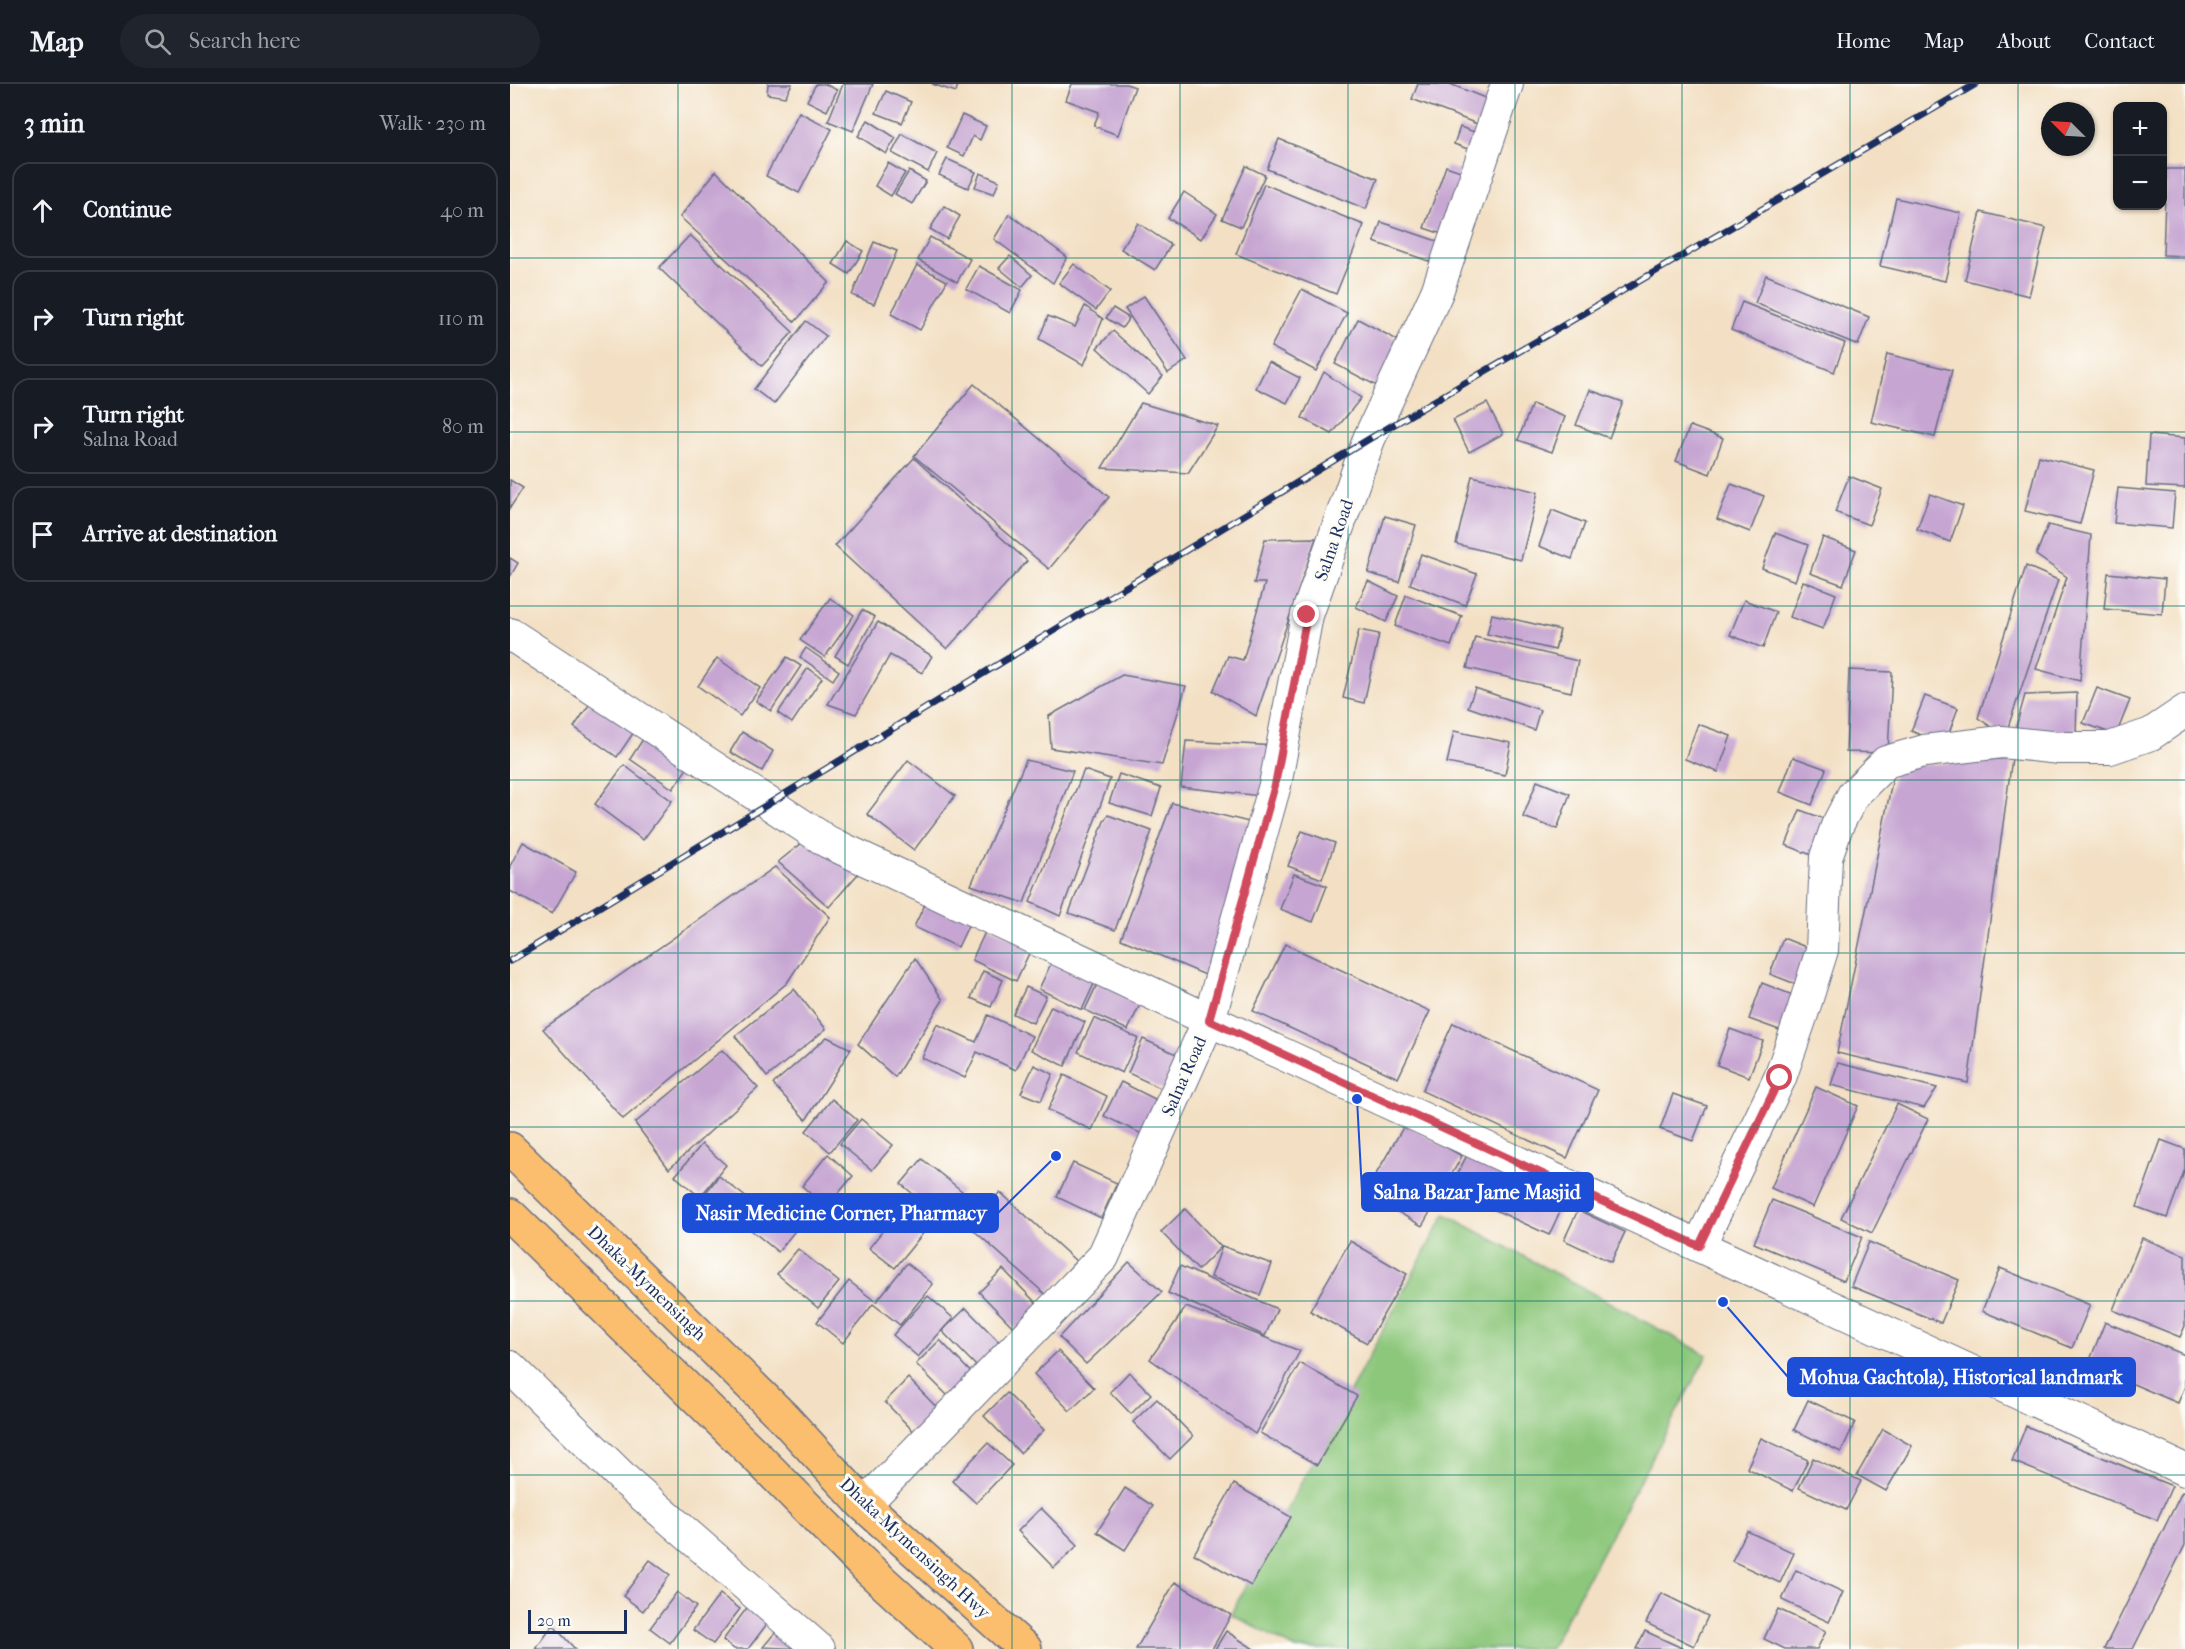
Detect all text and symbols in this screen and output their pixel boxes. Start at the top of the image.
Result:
search box [120,14,540,68]
text: Map [30,25,84,58]
icon: search [141,25,174,58]
text: Search here [189,28,300,54]
text: Home [1836,29,1891,53]
text: Map [1924,29,1964,53]
text: About [1997,29,2051,53]
text: Contact [2084,29,2155,53]
north arrow [2041,102,2095,156]
map controls [2113,102,2167,210]
button: + [2113,102,2167,156]
text: 3 min [24,108,85,139]
text: Walk · 230 m [380,112,486,135]
button: − [2113,156,2167,210]
icon: ahead [26,194,59,227]
text: Continue [83,197,172,223]
text: 40 m [440,199,484,222]
icon: right [26,302,59,335]
text: Turn right [83,305,184,331]
text: 110 m [438,307,484,330]
text: Turn right [83,402,184,428]
icon: right [26,410,59,443]
text: 80 m [442,415,484,438]
text: Salna Road [83,428,178,451]
street label: Salna Road [1311,496,1358,584]
icon: arrive [26,518,59,551]
text: Arrive at destination [83,521,277,547]
route end [1293,601,1319,627]
street label: Salna Road [1158,1033,1211,1119]
route start [1766,1064,1792,1090]
callout: Salna Bazar Jame Masjid [1362,1173,1593,1211]
text: Salna Bazar Jame Masjid [1373,1181,1582,1204]
callout: Nasir Medicine Corner, Pharmacy [683,1194,998,1232]
text: Nasir Medicine Corner, Pharmacy [695,1202,988,1225]
street label: Dhaka-Mymensingh [583,1221,710,1345]
callout: Mohua Gachtola), Historical landmark [1788,1358,2135,1396]
text: Mohua Gachtola), Historical landmark [1798,1366,2123,1389]
street label: Dhaka-Mymensingh Hwy [835,1473,995,1624]
scale bar [528,1607,627,1634]
text: 20 m [537,1611,571,1630]

